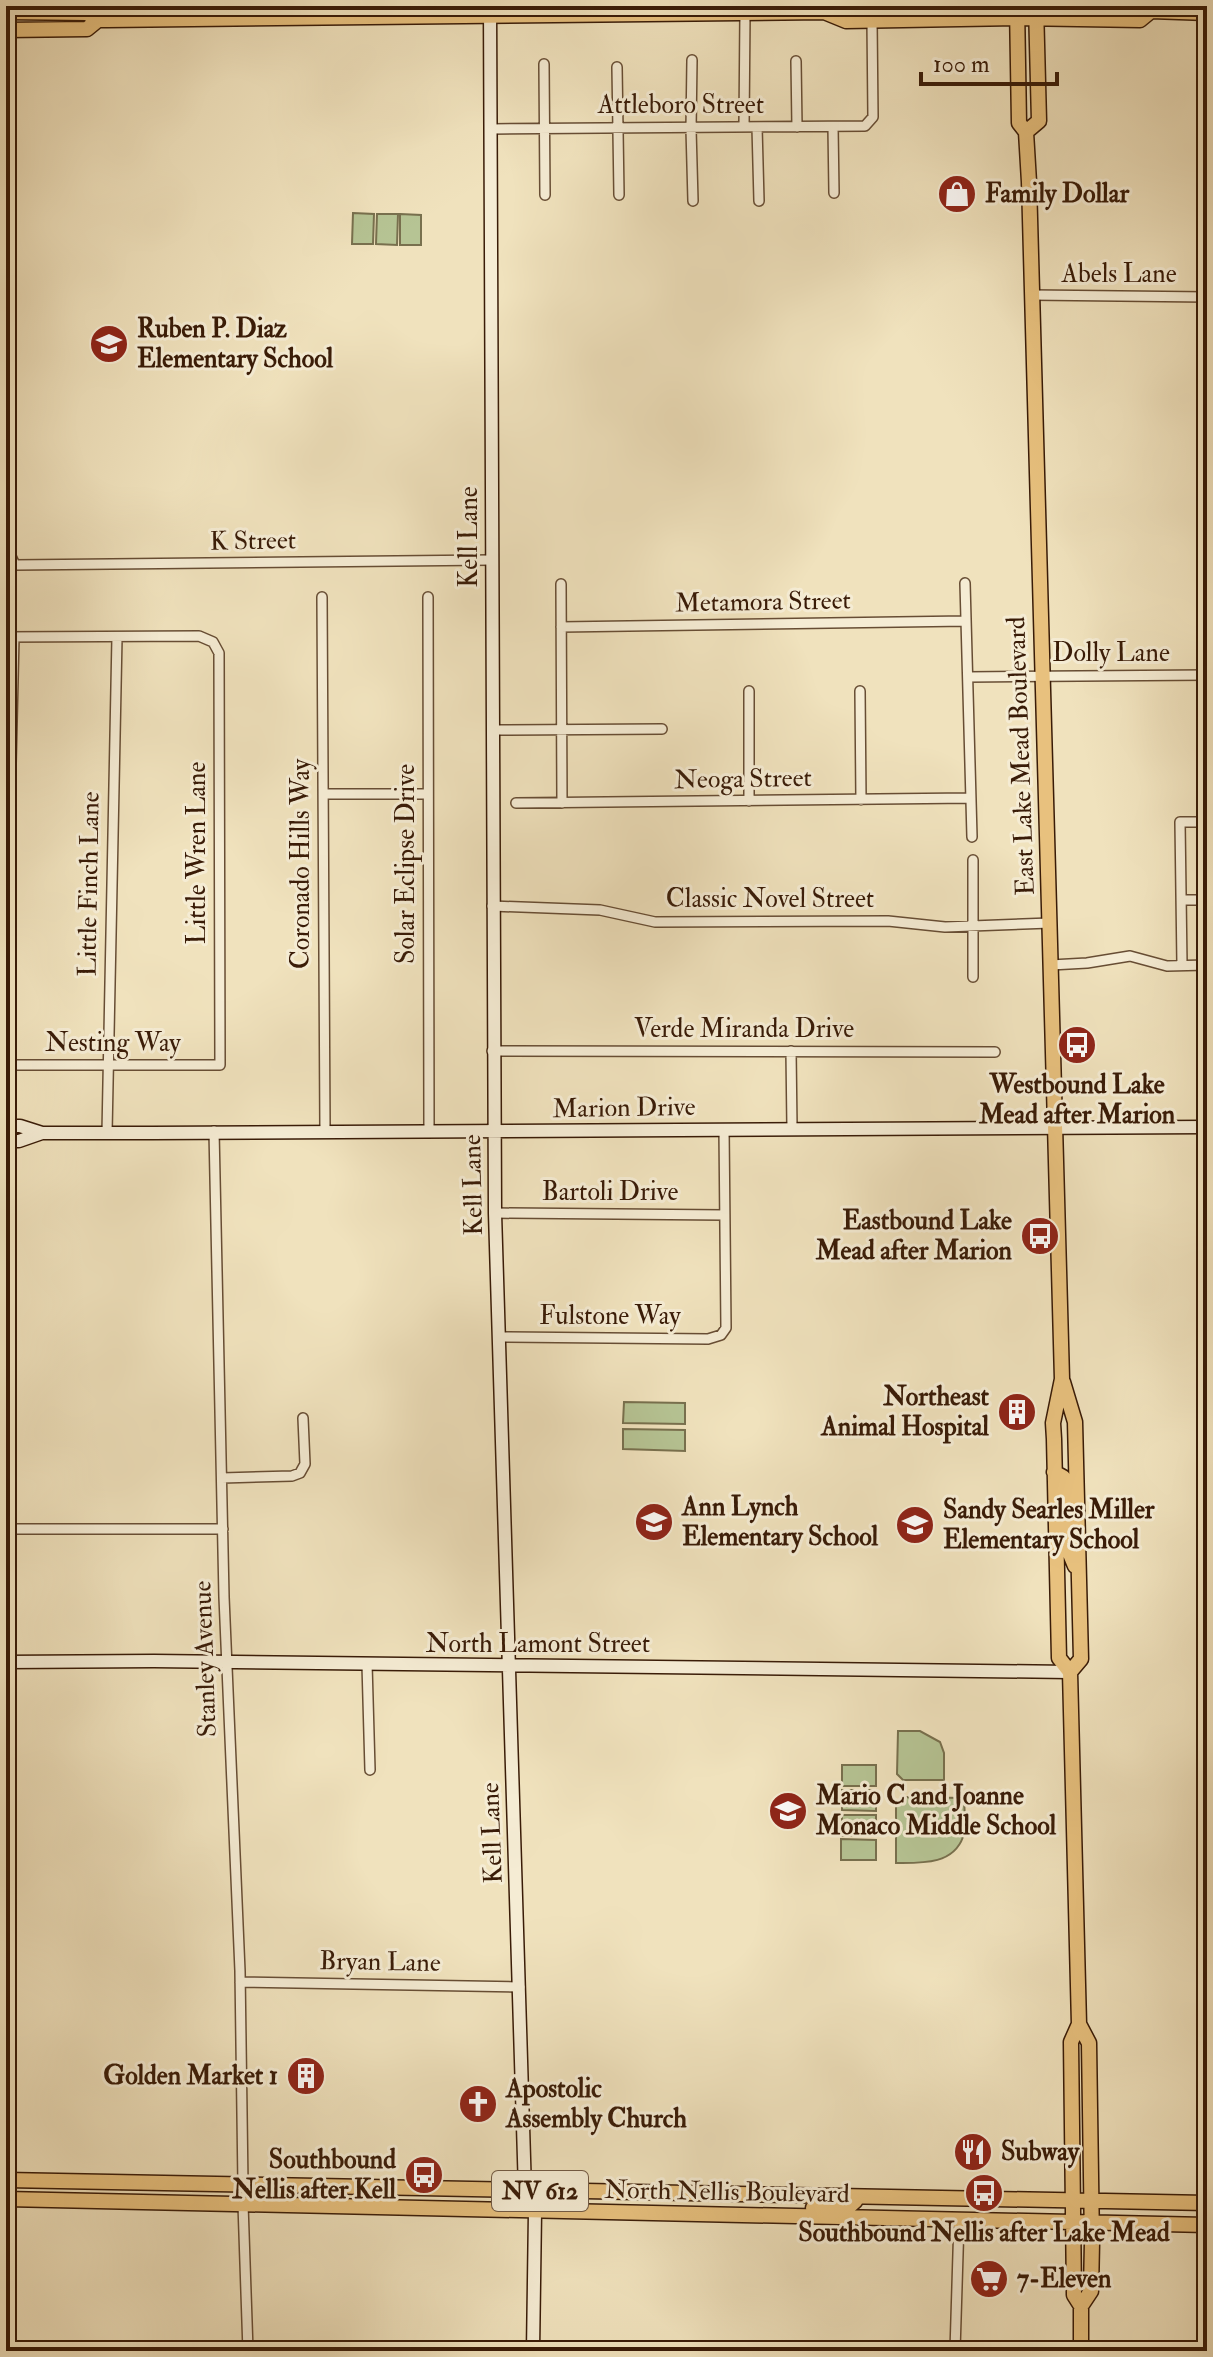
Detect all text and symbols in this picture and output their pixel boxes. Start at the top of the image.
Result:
scale bar [921,36,1057,86]
text: 100 m [933,49,990,80]
street label: Attleboro Street [597,89,764,121]
shop icon: Family Dollar [936,173,978,215]
place label: Family Dollar [985,178,1129,211]
street label: Abels Lane [1061,258,1177,290]
place label: Ruben P. Diaz Elementary School [137,313,334,376]
school or university icon: Ruben P. Diaz Elementary School [88,323,130,365]
street label: Kell Lane [453,486,485,588]
street label: K Street [210,524,296,558]
street label: Metamora Street [675,584,851,620]
street label: East Lake Mead Boulevard [1000,616,1042,896]
street label: Dolly Lane [1052,637,1170,669]
street label: Coronado Hills Way [285,758,317,969]
street label: Little Wren Lane [181,761,213,944]
street label: Neoga Street [674,762,812,796]
street label: Solar Eclipse Drive [390,764,423,964]
street label: Little Finch Lane [71,791,107,977]
street label: Classic Novel Street [666,883,874,915]
street label: Verde Miranda Drive [634,1013,854,1045]
bus stop icon: Westbound Lake Mead after Marion [1056,1024,1098,1066]
street label: Nesting Way [45,1027,181,1059]
place label: Westbound Lake Mead after Marion [978,1069,1176,1131]
street label: Marion Drive [552,1091,696,1125]
street label: Kell Lane [456,1134,490,1236]
street label: Bartoli Drive [542,1176,678,1208]
place label: Eastbound Lake Mead after Marion [815,1205,1013,1267]
bus stop icon: Eastbound Lake Mead after Marion [1019,1215,1061,1257]
street label: Fulstone Way [539,1300,681,1332]
place label: Northeast Animal Hospital [820,1381,990,1444]
building icon: Northeast Animal Hospital [996,1391,1038,1433]
place label: Ann Lynch Elementary School [681,1491,879,1554]
place label: Sandy Searles Miller Elementary School [943,1494,1155,1557]
school or university icon: Ann Lynch Elementary School [633,1501,675,1543]
school or university icon: Sandy Searles Miller Elementary School [894,1504,936,1546]
street label: Stanley Avenue [186,1580,224,1738]
street label: North Lamont Street [426,1628,650,1660]
place label: Mario C and Joanne Monaco Middle School [815,1780,1057,1842]
street label: Kell Lane [474,1782,510,1884]
school or university icon: Mario C and Joanne Monaco Middle School [767,1790,809,1832]
street label: Bryan Lane [319,1945,441,1979]
building icon: Golden Market 1 [285,2055,327,2097]
place label: Golden Market 1 [103,2060,278,2092]
place label: Apostolic Assembly Church [505,2073,687,2136]
church icon: Apostolic Assembly Church [457,2083,499,2125]
restaurant icon: Subway [952,2131,994,2173]
place label: Subway [1001,2136,1081,2169]
place label: Southbound Nellis after Kell [231,2144,396,2206]
bus stop icon: Southbound Nellis after Kell [403,2154,445,2196]
road number: NV 612 [492,2171,588,2211]
bus stop icon: Southbound Nellis after Lake Mead [963,2172,1005,2214]
street label: North Nellis Boulevard [604,2174,850,2210]
place label: Southbound Nellis after Lake Mead [798,2217,1170,2249]
supermarket icon: 7-Eleven [968,2258,1010,2300]
place label: 7-Eleven [1017,2263,1112,2295]

